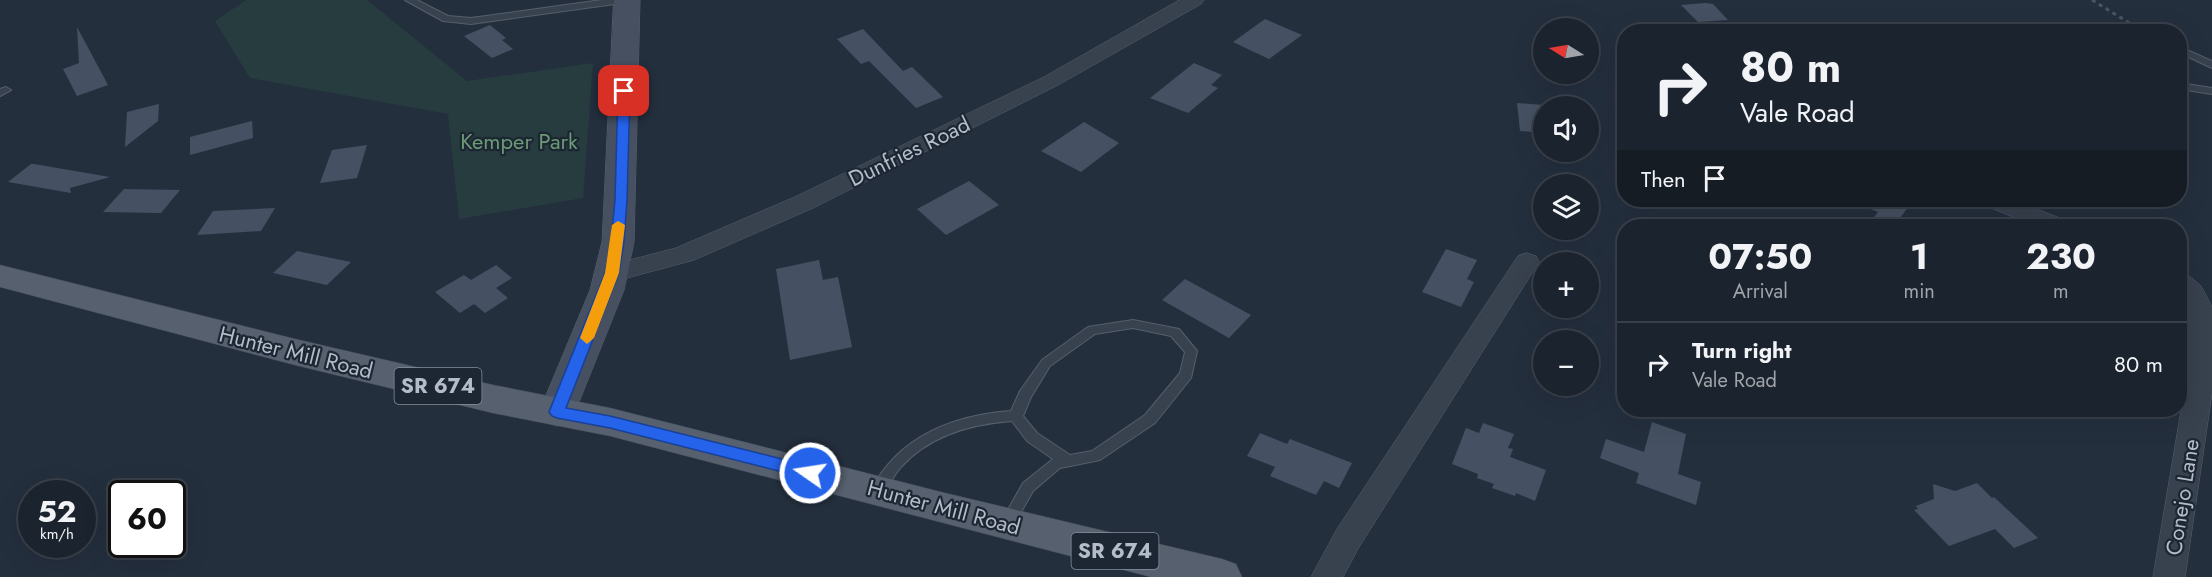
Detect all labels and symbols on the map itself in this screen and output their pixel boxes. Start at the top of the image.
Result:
north arrow [1533,18,1599,84]
pin [598,65,649,116]
street label: Dunfries Road [843,108,975,194]
park label: Kemper Park [460,125,578,157]
street label: Hunter Mill Road [216,317,376,387]
road number: SR 674 [394,368,482,404]
street label: Conejo Lane [2157,437,2207,557]
position arrow [778,441,842,505]
street label: Hunter Mill Road [864,471,1024,543]
speed limit sign: 60 [108,480,186,558]
road number: SR 674 [1072,533,1158,569]

